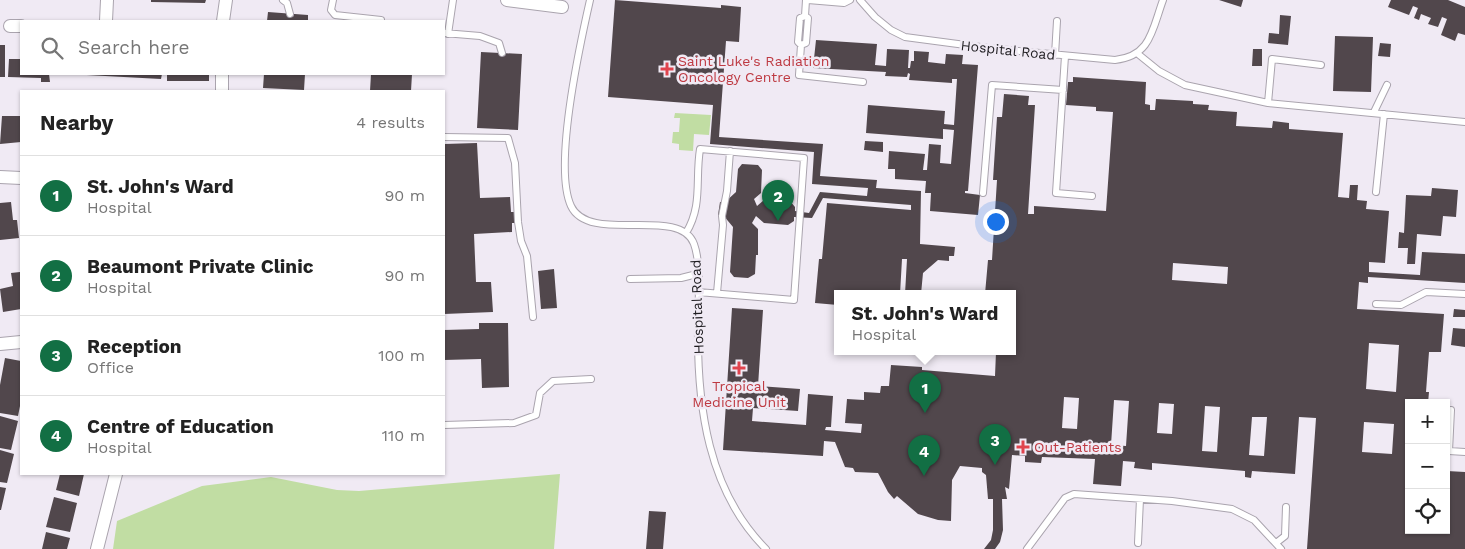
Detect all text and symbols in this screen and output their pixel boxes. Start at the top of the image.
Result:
search box [20,20,445,75]
icon: search [38,34,66,62]
text: Search here [78,36,189,59]
street label: Hospital Road [960,37,1056,63]
place label: Saint Luke's Radiation Oncology Centre [678,53,829,85]
marker: Saint Luke's Radiation Oncology Centre [660,62,674,76]
text: Nearby [40,110,113,135]
text: 4 results [356,113,425,132]
text: St. John's Ward [87,175,234,198]
pin: 2 [762,180,794,221]
text: 1 [53,186,59,205]
text: 90 m [384,186,425,205]
text: Hospital [87,198,152,217]
your location [983,209,1009,235]
text: Beaumont Private Clinic [87,255,313,278]
street label: Hospital Road [687,259,707,355]
text: 2 [51,266,61,285]
text: 90 m [384,266,425,285]
text: Hospital [87,278,152,297]
popup [834,290,1016,355]
text: St. John's Ward [852,302,998,325]
text: Hospital [852,325,916,344]
text: Reception [87,335,182,358]
text: 3 [51,346,61,365]
text: 100 m [378,346,425,365]
text: Office [87,358,134,377]
marker: Tropical Medicine Unit [732,361,746,375]
pin: 1 [909,372,941,413]
place label: Tropical Medicine Unit [692,378,786,410]
map controls [1405,399,1450,534]
button: + [1405,399,1450,444]
text: Centre of Education [87,415,274,438]
pin: 3 [979,424,1011,465]
text: 4 [51,426,61,445]
text: 110 m [382,426,425,445]
pin: 4 [908,435,940,476]
text: Hospital [87,438,152,457]
place label: Out-Patients [1034,439,1122,455]
marker: Out-Patients [1016,440,1030,454]
button: − [1405,444,1450,489]
button: locate [1405,489,1450,534]

